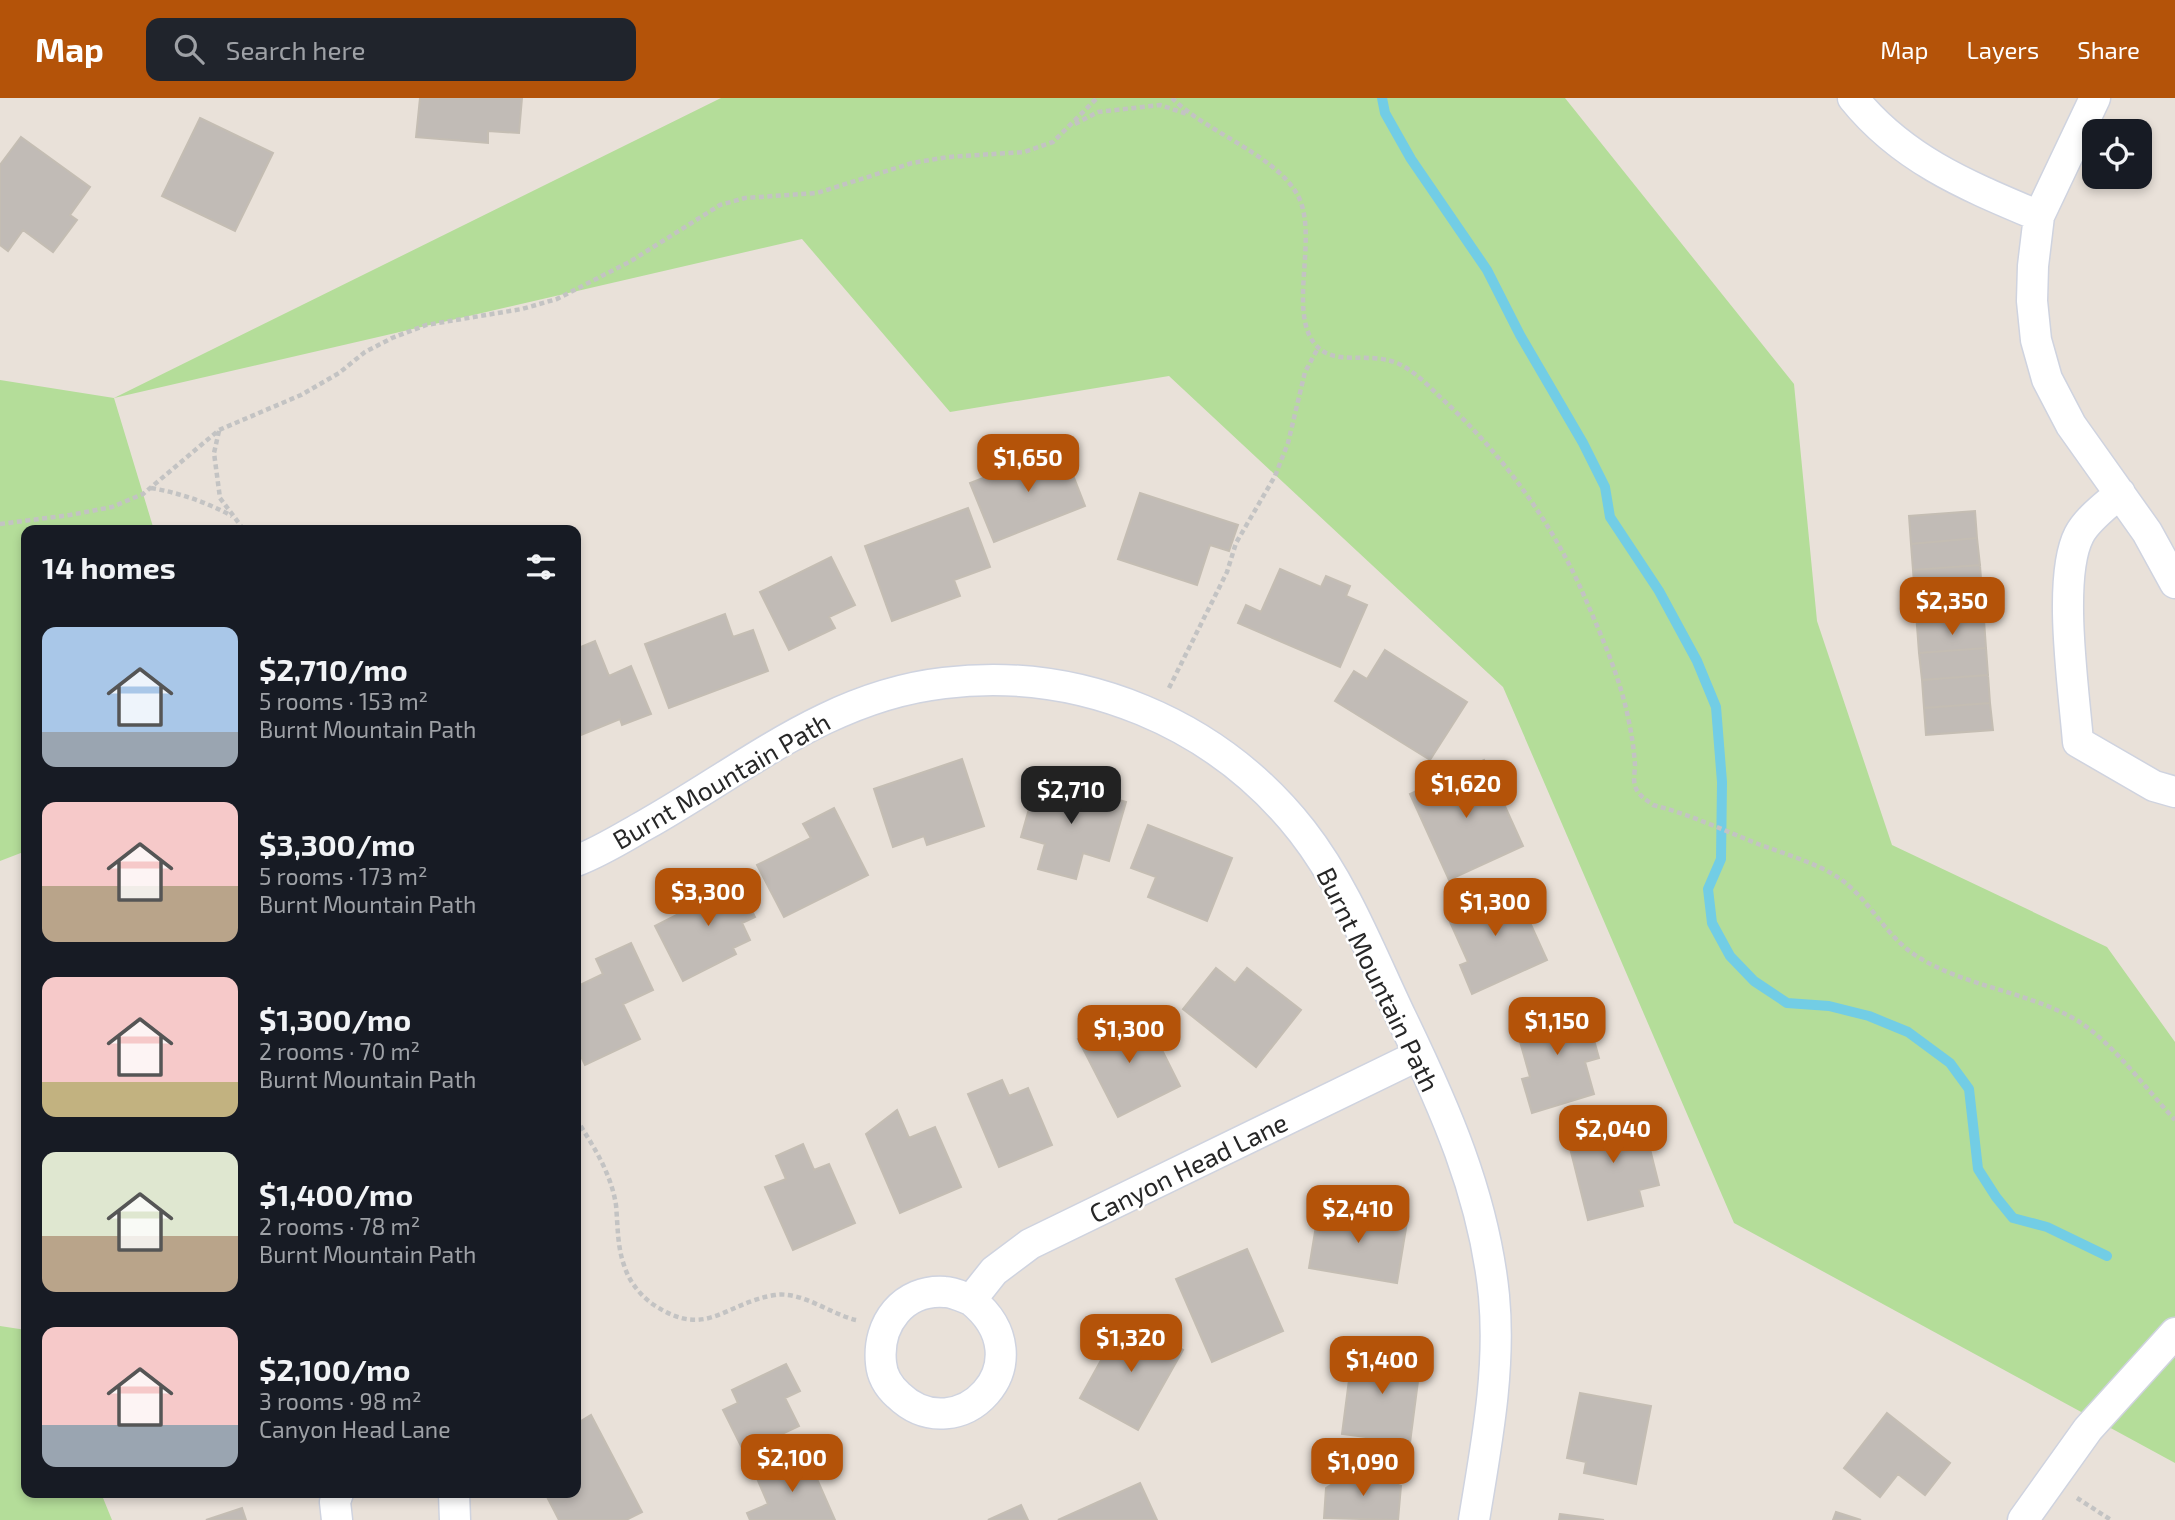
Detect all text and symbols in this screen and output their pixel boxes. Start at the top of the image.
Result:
search box [146,18,636,81]
text: Map [35,29,104,69]
icon: search [170,30,208,68]
text: Search here [226,34,365,65]
text: Map [1880,35,1928,64]
text: Layers [1966,35,2039,64]
text: Share [2077,35,2140,64]
map controls [2082,119,2152,189]
button: locate [2082,119,2152,189]
pin: $1,650 [971,434,1085,494]
text: $1,650 [993,443,1063,471]
icon: filters [522,548,560,586]
text: 14 homes [42,549,176,585]
pin: $2,350 [1895,578,2009,637]
text: $2,350 [1916,586,1988,614]
text: $2,710/mo [259,651,408,687]
icon: home [98,655,182,739]
text: 5 rooms · 153 m² [259,687,428,715]
street label: Burnt Mountain Path [607,705,835,855]
text: Burnt Mountain Path [259,715,476,743]
pin: $1,620 [1409,760,1523,820]
pin: $2,710 [1014,766,1128,826]
text: $1,620 [1431,769,1501,797]
text: $2,710 [1037,775,1105,803]
text: $3,300/mo [259,826,415,862]
icon: home [98,830,182,914]
text: 5 rooms · 173 m² [259,862,428,890]
street label: Burnt Mountain Path [1311,862,1447,1096]
pin: $3,300 [651,868,765,928]
text: $3,300 [671,877,745,905]
pin: $1,300 [1438,878,1552,938]
text: $1,300 [1460,887,1530,915]
text: Burnt Mountain Path [259,890,476,918]
pin: $1,150 [1500,998,1614,1057]
text: $1,300/mo [259,1001,411,1037]
icon: home [98,1005,182,1089]
pin: $1,300 [1072,1006,1186,1065]
text: $1,150 [1525,1006,1590,1034]
text: $1,300 [1094,1014,1164,1042]
text: 2 rooms · 70 m² [259,1037,420,1065]
text: Burnt Mountain Path [259,1065,476,1093]
pin: $2,040 [1556,1105,1670,1165]
street label: Canyon Head Lane [1084,1106,1292,1228]
text: $2,040 [1575,1114,1651,1142]
text: $1,400/mo [259,1176,413,1212]
icon: home [98,1180,182,1264]
pin: $2,410 [1301,1186,1415,1245]
text: $2,410 [1322,1194,1394,1222]
text: 2 rooms · 78 m² [259,1212,420,1240]
text: Burnt Mountain Path [259,1240,476,1268]
pin: $1,320 [1074,1314,1188,1374]
text: $1,320 [1096,1323,1166,1351]
pin: $1,400 [1325,1336,1439,1396]
text: $1,400 [1346,1345,1418,1373]
text: $2,100/mo [259,1351,410,1387]
icon: home [98,1355,182,1439]
text: 3 rooms · 98 m² [259,1387,421,1415]
text: Canyon Head Lane [259,1415,451,1443]
pin: $2,100 [735,1434,849,1494]
pin: $1,090 [1306,1438,1420,1498]
text: $2,100 [757,1443,827,1471]
text: $1,090 [1327,1447,1399,1475]

